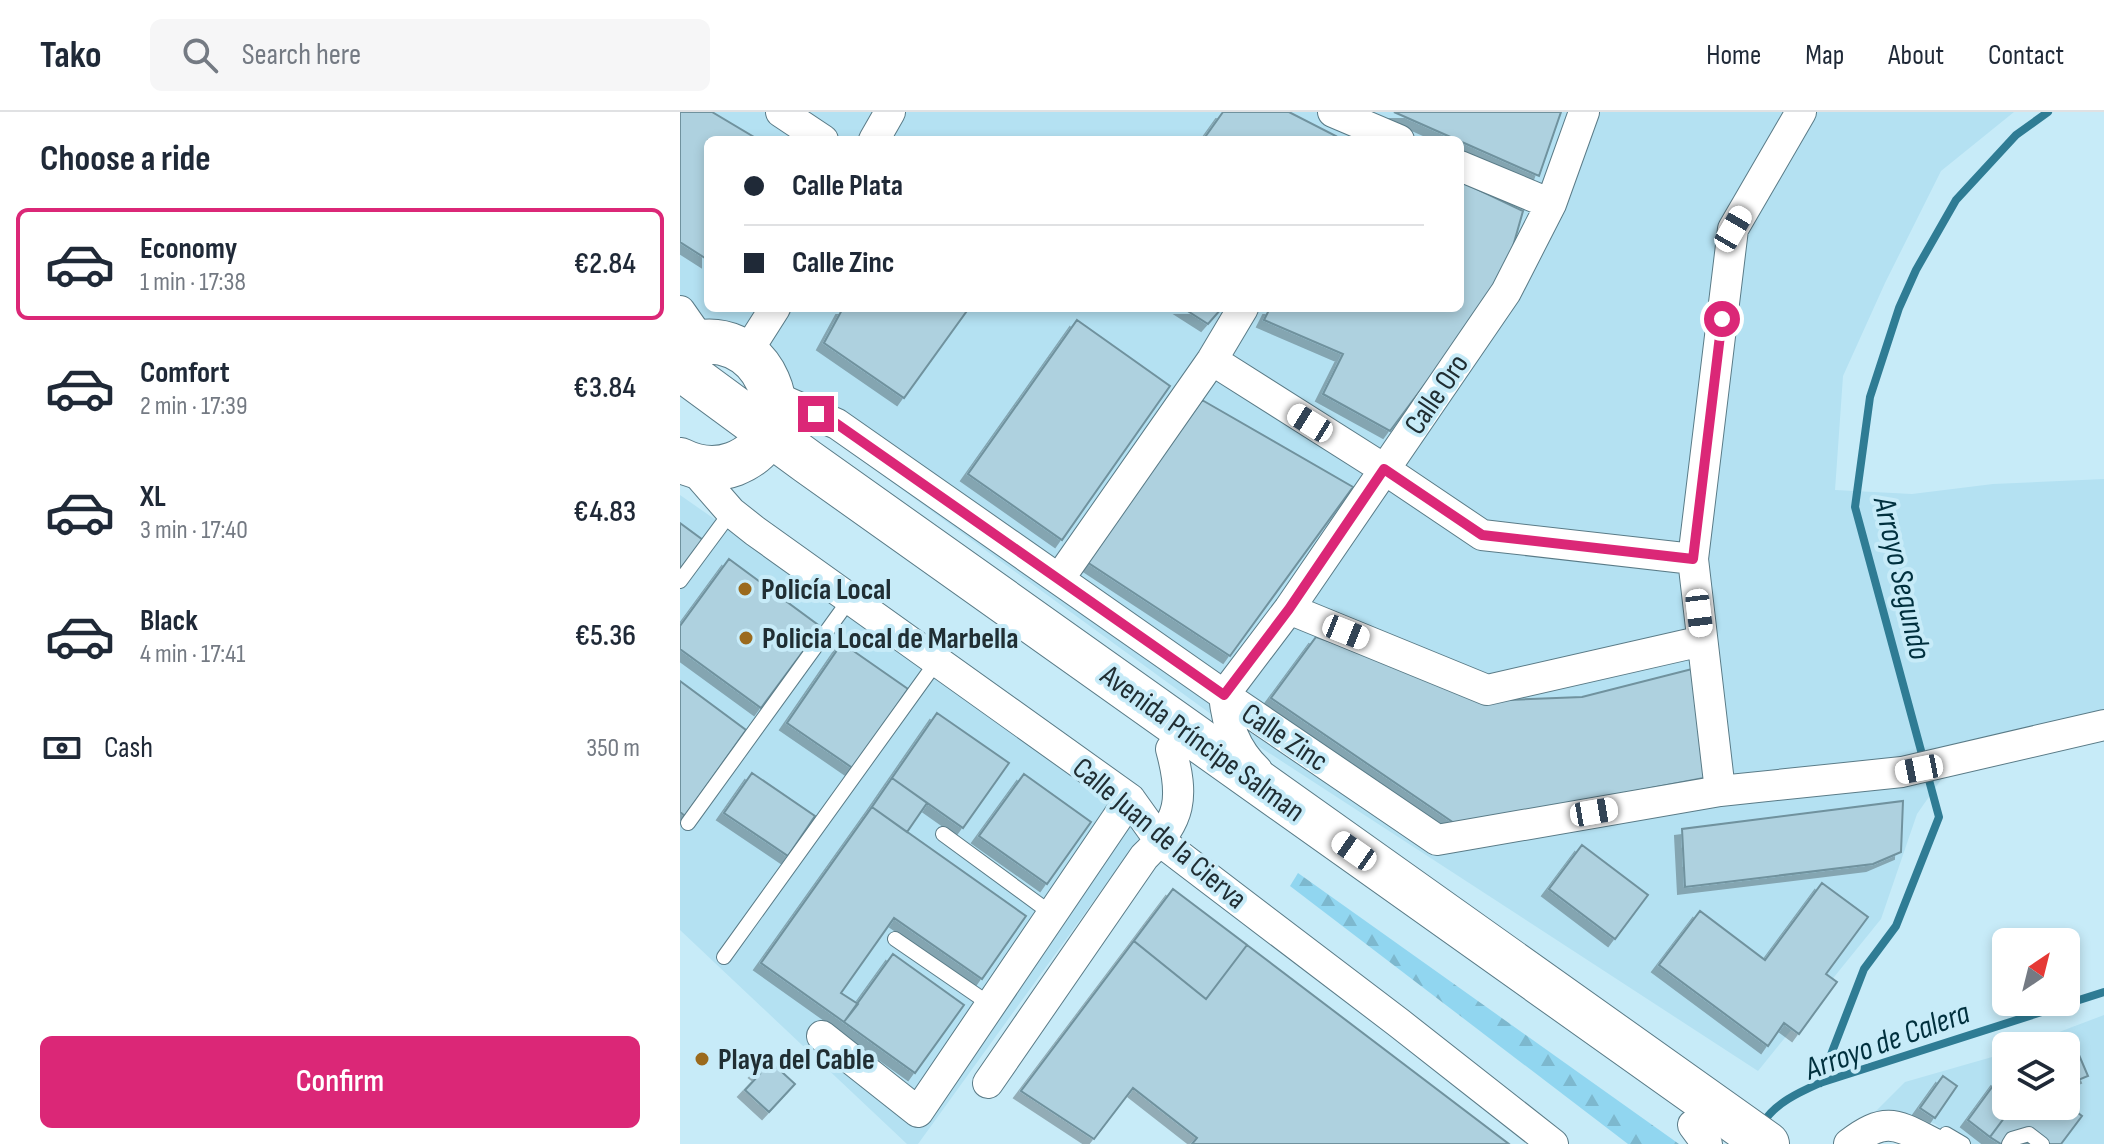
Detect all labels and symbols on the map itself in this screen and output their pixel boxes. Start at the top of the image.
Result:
car [1711,202,1755,256]
route start [1704,301,1740,337]
street label: Calle Oro [1397,348,1477,441]
route end [798,396,834,432]
car [1283,400,1337,446]
water label: Arroyo Segundo [1863,491,1939,663]
place label: Policía Local [761,572,891,608]
marker: Policía Local [736,580,754,598]
car [1684,588,1714,638]
car [1319,612,1373,652]
place label: Policia Local de Marbella [762,621,1018,657]
marker: Policia Local de Marbella [737,629,755,647]
street label: Avenida Príncipe Salman [1093,657,1311,830]
street label: Calle Zinc [1234,696,1334,780]
street label: Calle Juan de la Cierva [1065,750,1254,917]
car [1893,753,1945,785]
car [1568,796,1620,828]
car [1327,827,1381,875]
north arrow [1992,928,2080,1016]
water label: Arroyo de Calera [1798,994,1975,1090]
place label: Playa del Cable [718,1042,875,1078]
marker: Playa del Cable [693,1050,711,1068]

